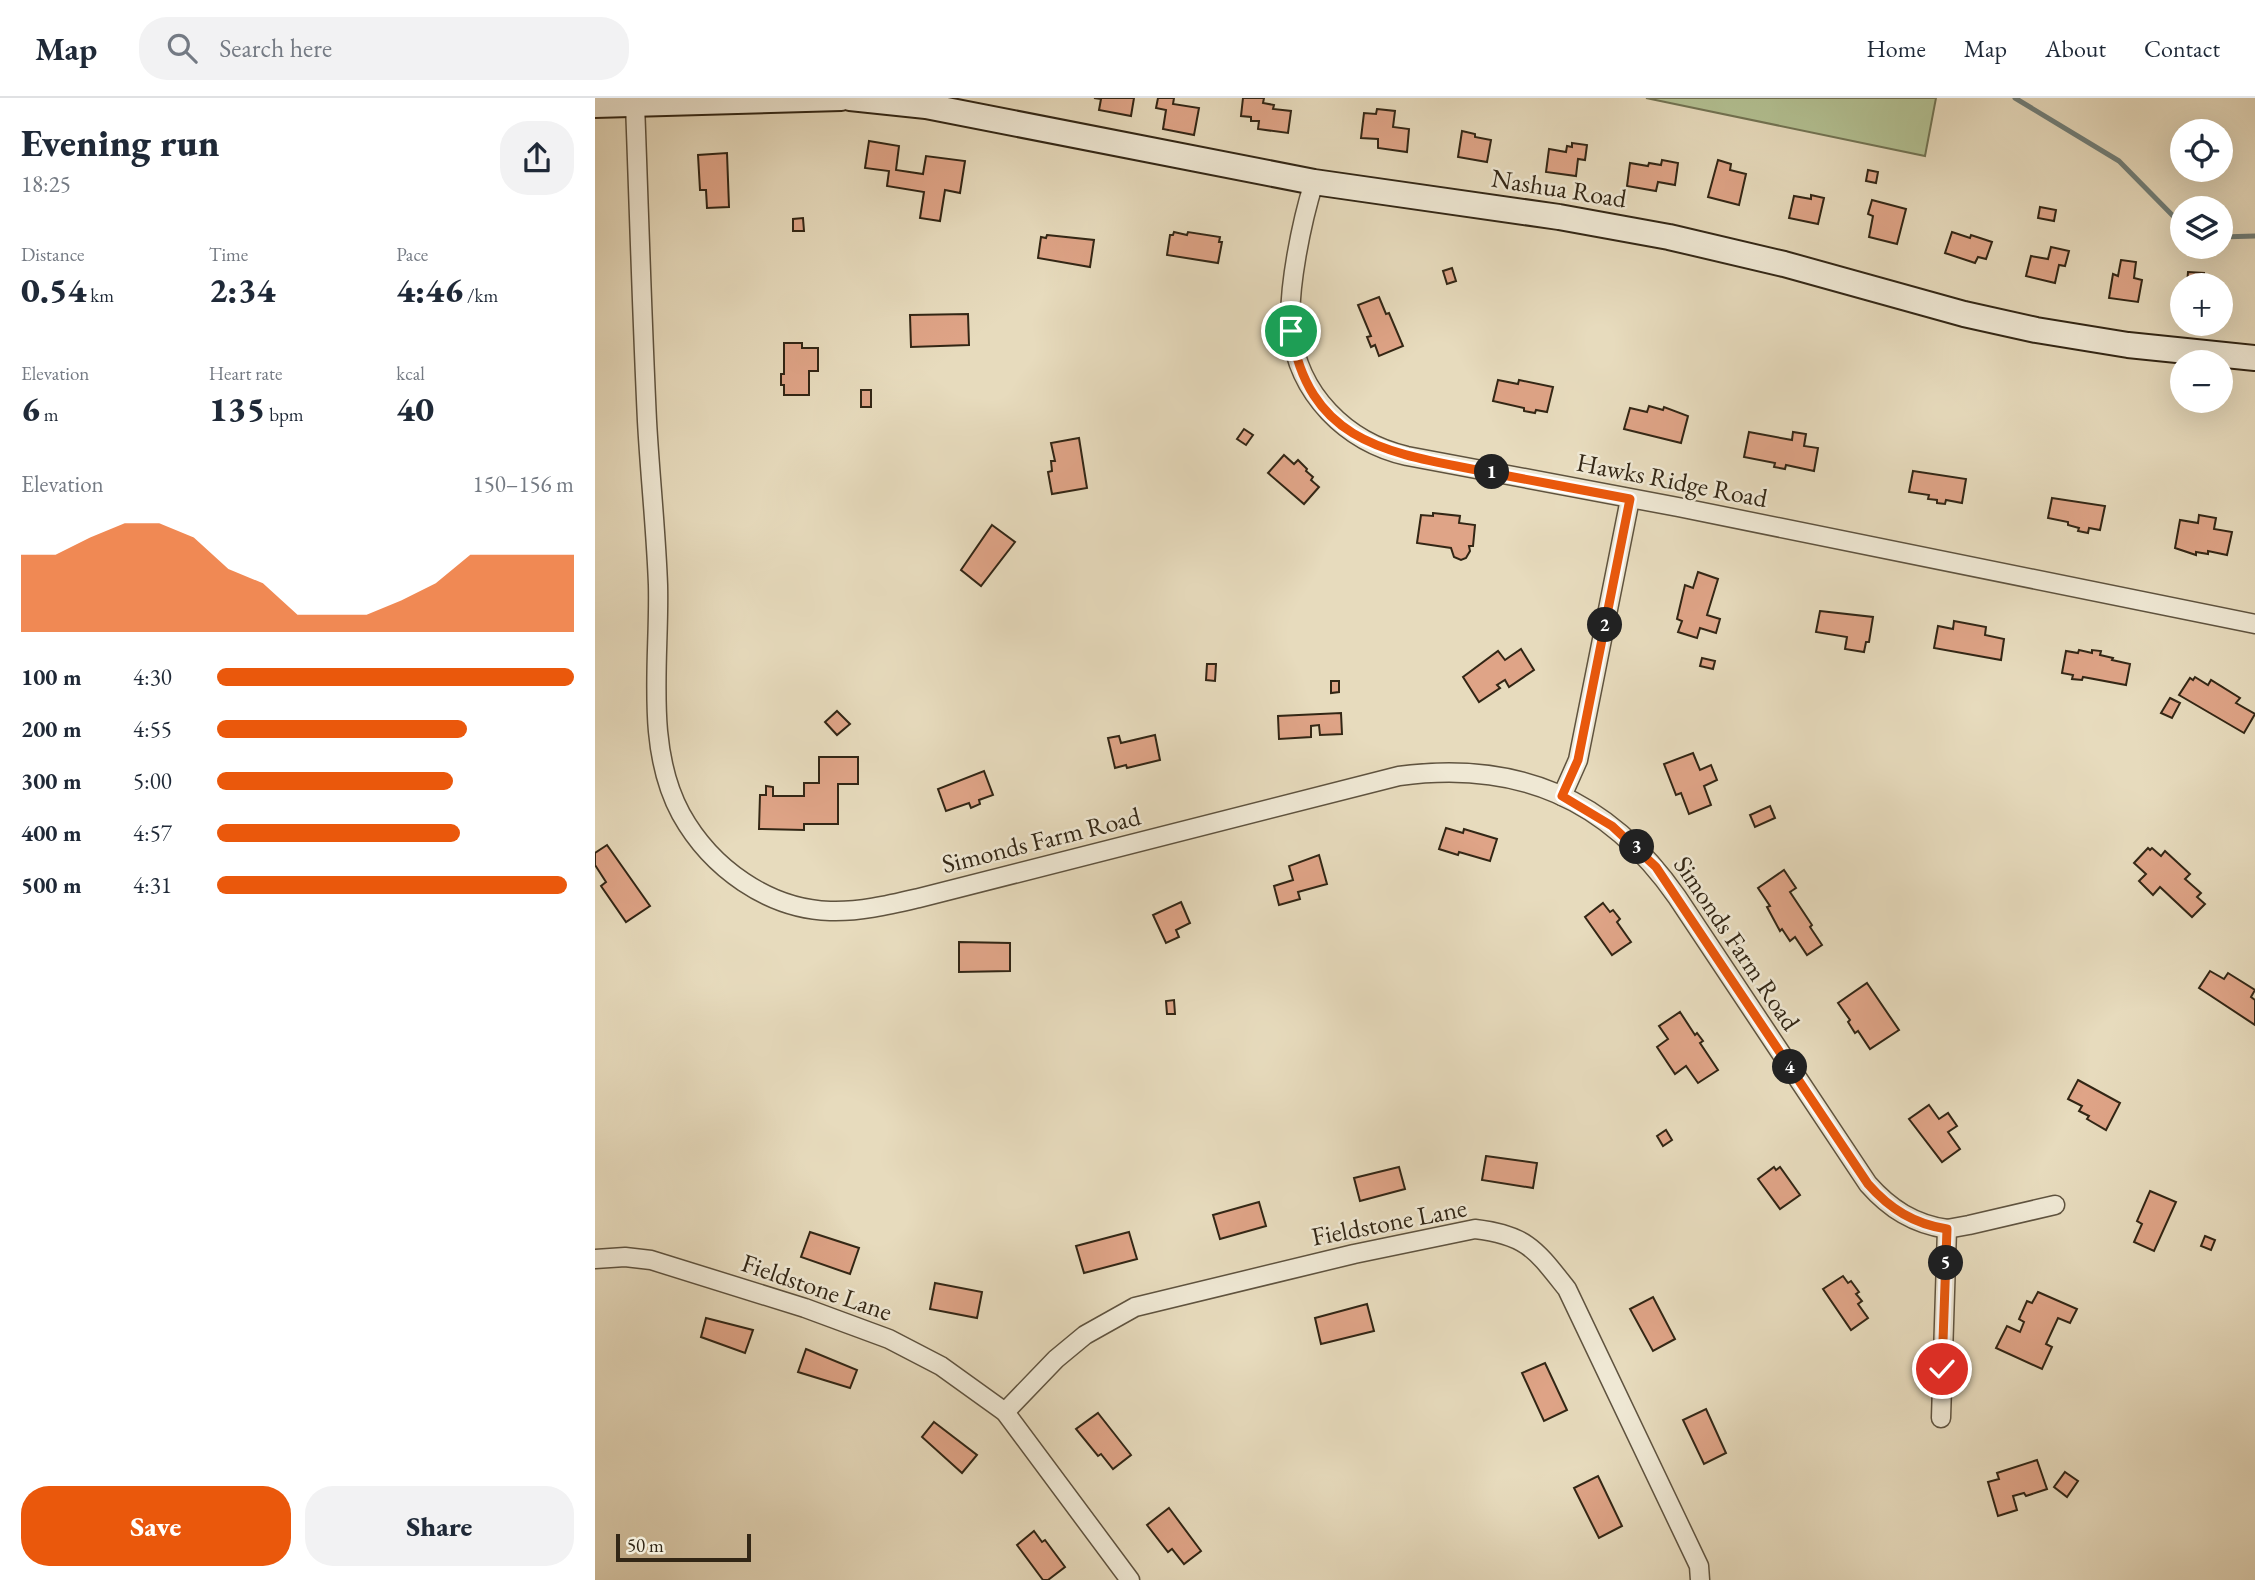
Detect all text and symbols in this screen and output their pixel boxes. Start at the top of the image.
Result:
search box [139,17,629,80]
text: Map [35,27,97,70]
icon: search [163,29,201,67]
text: Search here [219,31,332,65]
text: Home [1866,33,1926,64]
text: Map [1964,33,2007,64]
text: About [2045,33,2106,64]
text: Contact [2144,33,2220,64]
text: Evening run [21,118,219,167]
map controls [2170,119,2233,413]
button: locate [2170,119,2233,182]
button: share [500,121,574,195]
street label: Nashua Road [1489,161,1630,216]
text: 18:25 [21,169,71,199]
button: layers [2170,196,2233,259]
text: Distance [21,242,84,267]
text: Time [209,242,248,267]
text: Pace [396,242,428,267]
text: 0.54 [21,267,87,312]
text: 2:34 [209,267,275,312]
text: 4:46 [396,267,463,312]
button: + [2170,273,2233,336]
text: km [87,283,114,308]
text: /km [463,283,498,308]
pin [1261,301,1321,361]
icon: arrive [1272,312,1310,350]
button: − [2170,350,2233,413]
text: Elevation [21,361,89,386]
text: Heart rate [209,361,282,386]
text: kcal [396,361,425,386]
text: 6 [21,386,40,431]
text: 135 [209,386,265,431]
text: 40 [396,386,434,431]
text: m [40,402,59,427]
text: bpm [265,402,304,427]
street label: Hawks Ridge Road [1574,445,1771,515]
pin: 1 [1475,454,1509,490]
text: 1 [1486,459,1497,484]
text: Elevation [21,469,104,499]
text: 150–156 m [473,469,574,499]
pin: 2 [1587,608,1623,642]
text: 2 [1599,612,1610,637]
text: 100 m [21,662,82,692]
text: 4:30 [133,662,172,692]
text: 200 m [21,714,82,744]
text: 4:55 [133,714,172,744]
text: 300 m [21,766,82,796]
text: 5:00 [133,766,172,796]
street label: Simonds Farm Road [938,799,1145,881]
text: 400 m [21,818,82,848]
text: 4:57 [133,818,172,848]
pin: 3 [1619,830,1655,864]
text: 3 [1631,834,1642,859]
street label: Simonds Farm Road [1666,849,1808,1038]
text: 500 m [21,870,82,900]
text: 4:31 [133,870,172,900]
pin: 4 [1773,1049,1807,1084]
text: 4 [1784,1054,1795,1079]
street label: Fieldstone Lane [1309,1190,1469,1254]
street label: Fieldstone Lane [737,1245,897,1329]
pin: 5 [1929,1246,1963,1280]
text: 5 [1940,1250,1951,1275]
pin [1912,1339,1972,1399]
icon: check [1923,1350,1961,1388]
button: Save [21,1486,291,1566]
button: Share [305,1486,574,1566]
scale bar [616,1531,751,1563]
text: 50 m [627,1533,664,1558]

